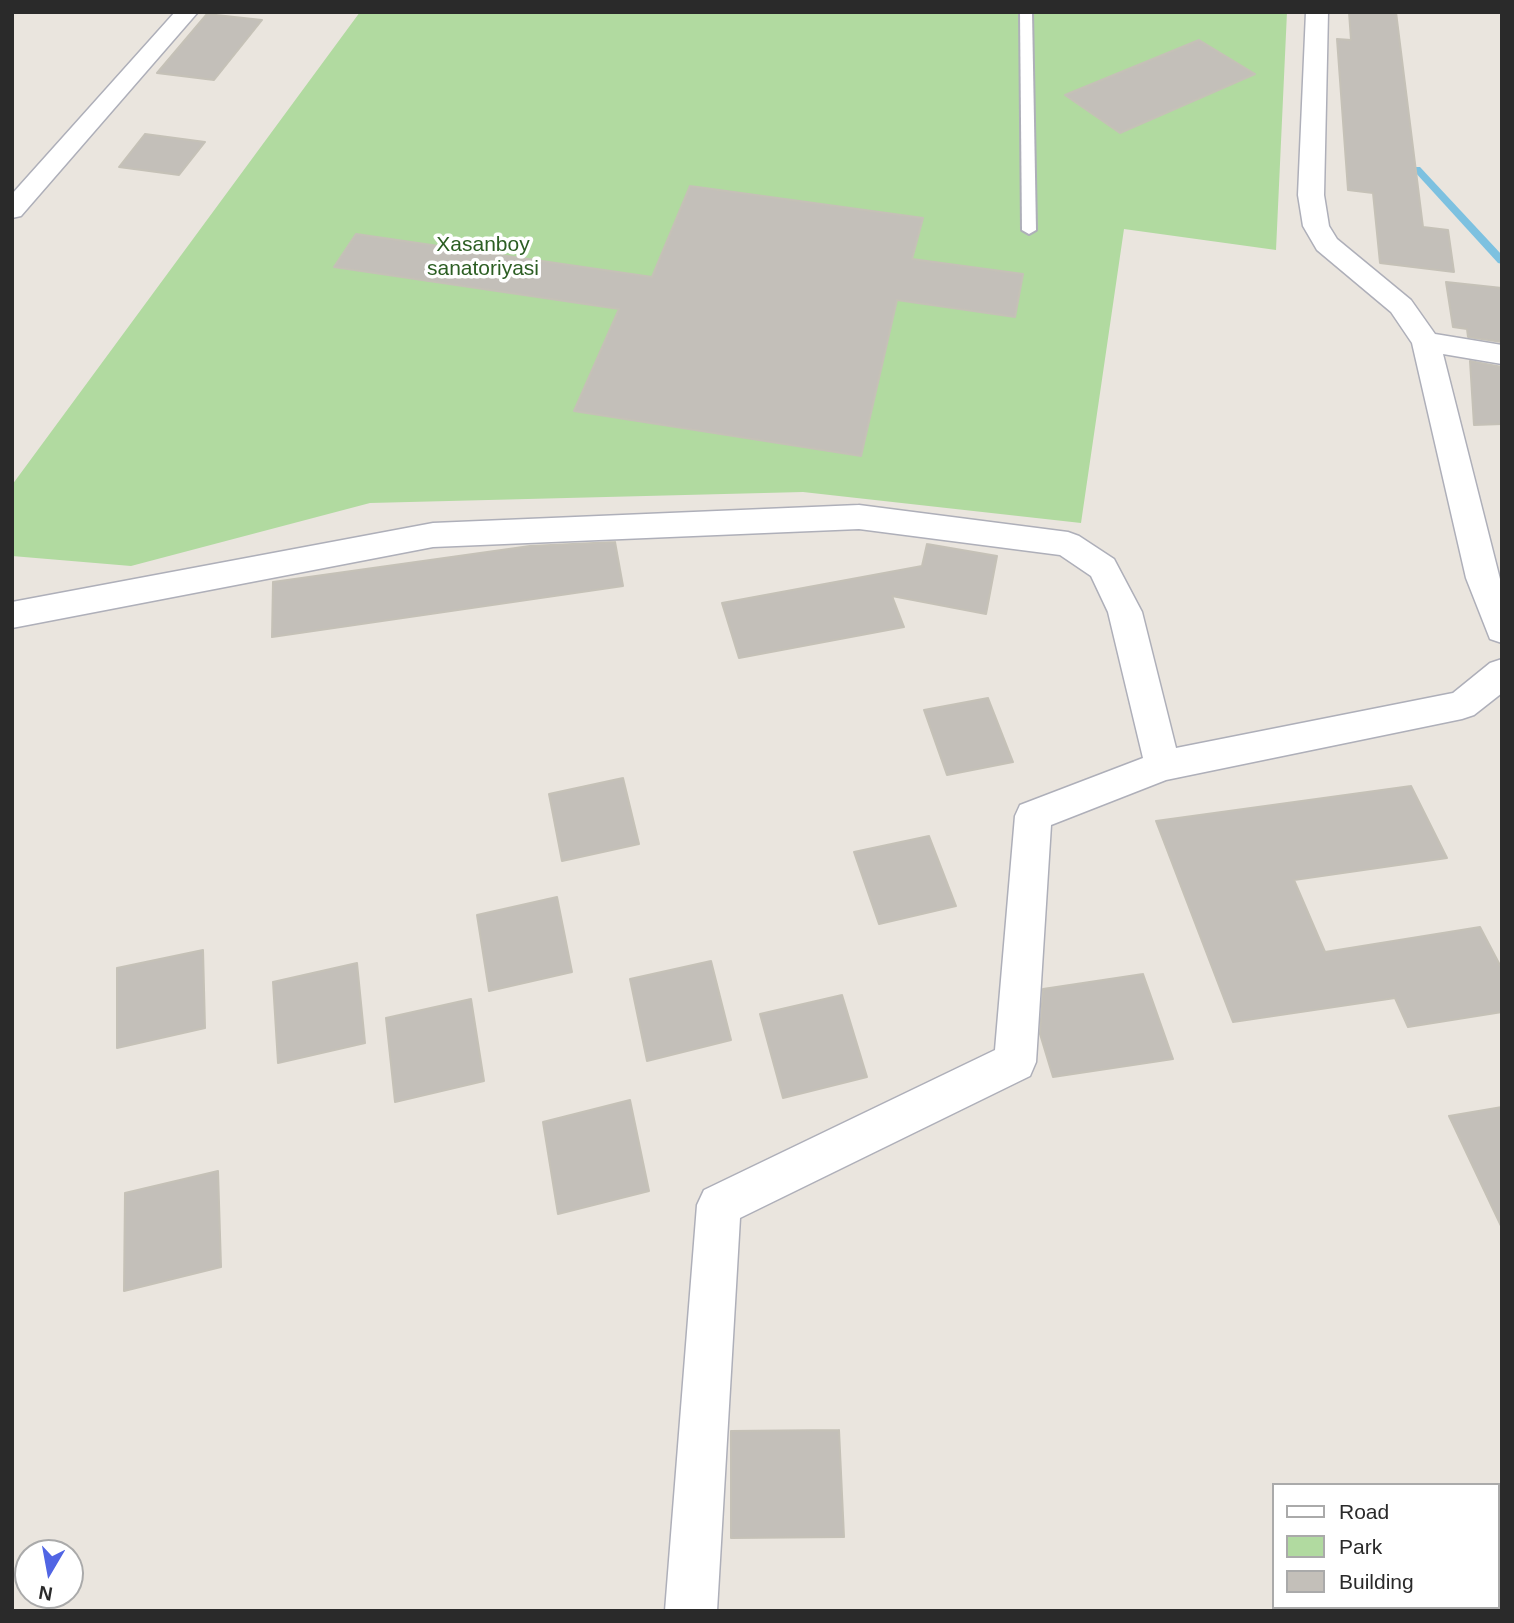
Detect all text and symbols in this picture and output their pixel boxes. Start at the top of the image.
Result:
park label: Xasanboy sanatoriyasi [427,232,539,282]
legend [1272,1483,1500,1609]
text: Road [1339,1500,1389,1523]
text: Park [1339,1535,1382,1558]
north arrow [14,1539,84,1609]
text: Building [1339,1570,1414,1593]
text: N [37,1582,54,1605]

